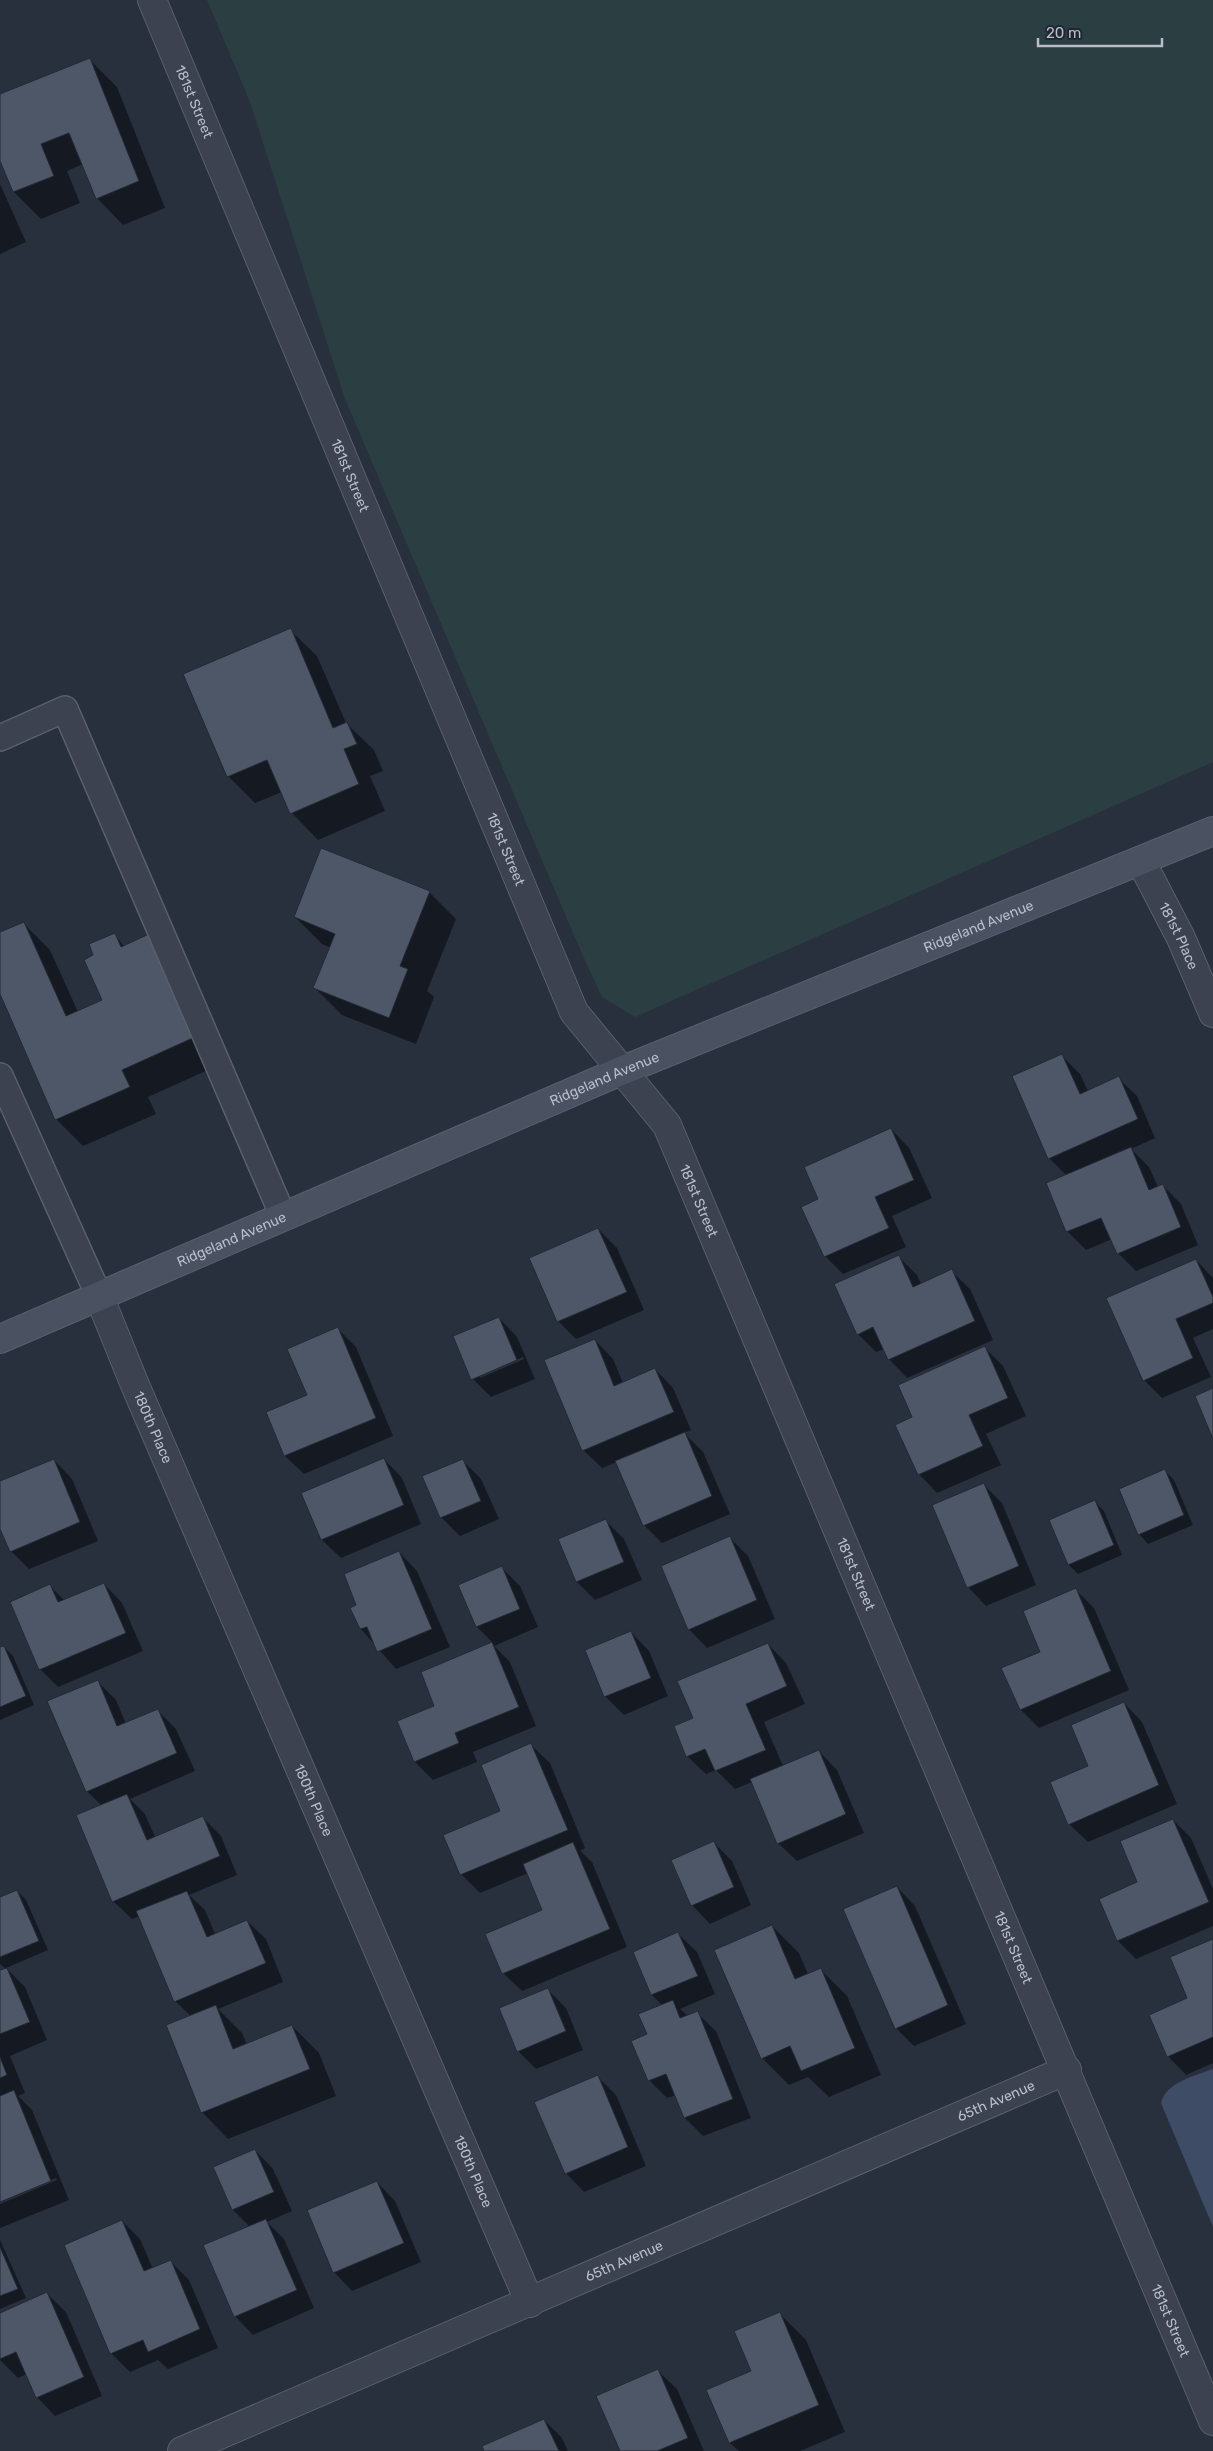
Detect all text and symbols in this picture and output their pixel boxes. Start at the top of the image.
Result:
scale bar [1038,15,1162,47]
text: 20 m [1046,24,1081,42]
street label: 181st Street [172,62,217,141]
street label: 181st Street [327,436,373,515]
street label: 181st Street [483,810,529,889]
street label: Ridgeland Avenue [921,896,1036,956]
street label: 181st Place [1155,899,1202,972]
street label: Ridgeland Avenue [547,1048,662,1109]
street label: 181st Street [676,1162,722,1240]
street label: Ridgeland Avenue [174,1208,289,1270]
street label: 180th Place [130,1389,176,1466]
street label: 181st Street [833,1535,879,1613]
street label: 180th Place [291,1761,337,1839]
street label: 181st Street [991,1908,1036,1987]
street label: 65th Avenue [954,2076,1037,2125]
street label: 180th Place [450,2133,496,2210]
street label: 65th Avenue [582,2237,665,2285]
street label: 181st Street [1148,2281,1194,2360]

